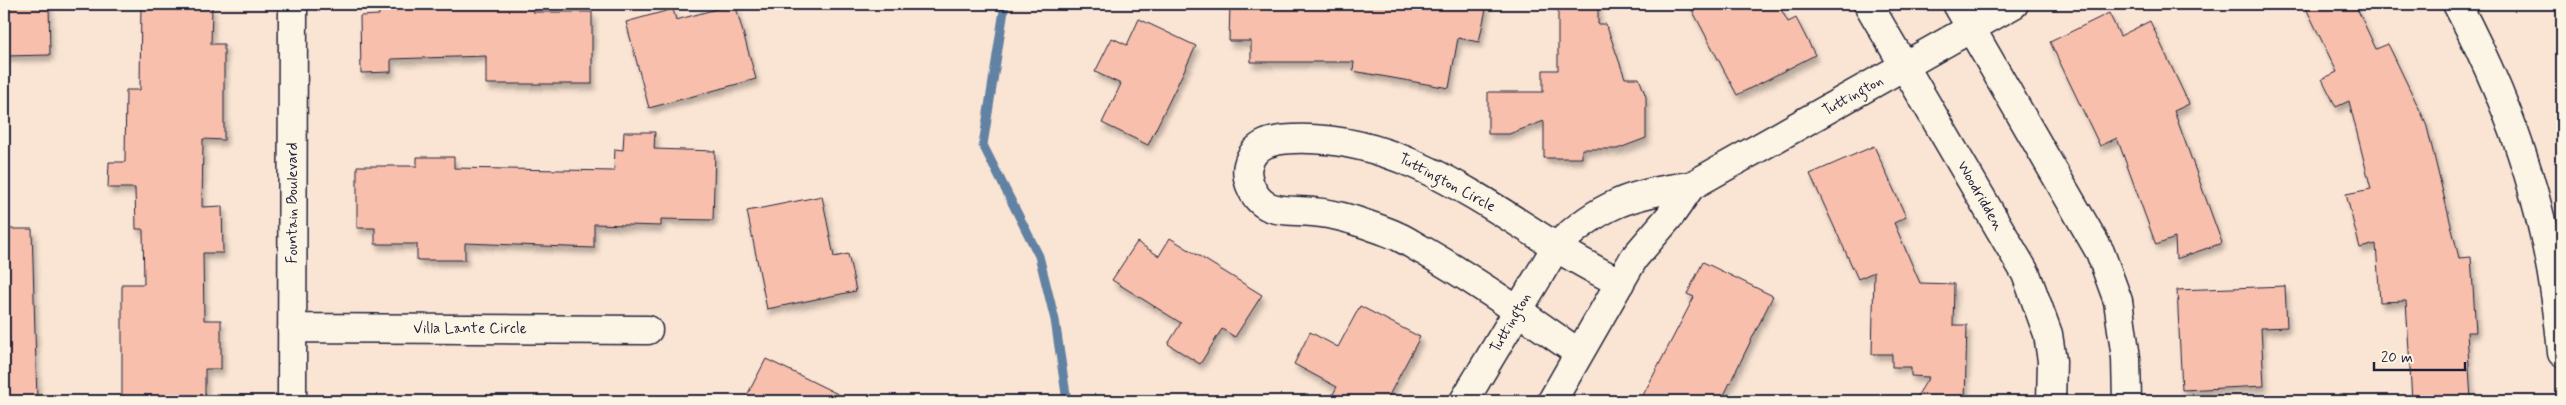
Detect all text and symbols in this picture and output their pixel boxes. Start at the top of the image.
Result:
street label: Tuttington [1819,71,1887,122]
street label: Fountain Boulevard [283,142,303,264]
street label: Tuttington Circle [1394,149,1499,218]
street label: Woodridden [1952,158,2008,235]
street label: Tuttington [1486,289,1537,357]
street label: Villa Lante Circle [413,319,527,339]
scale bar [2374,340,2465,372]
text: 20 m [2381,348,2413,368]

